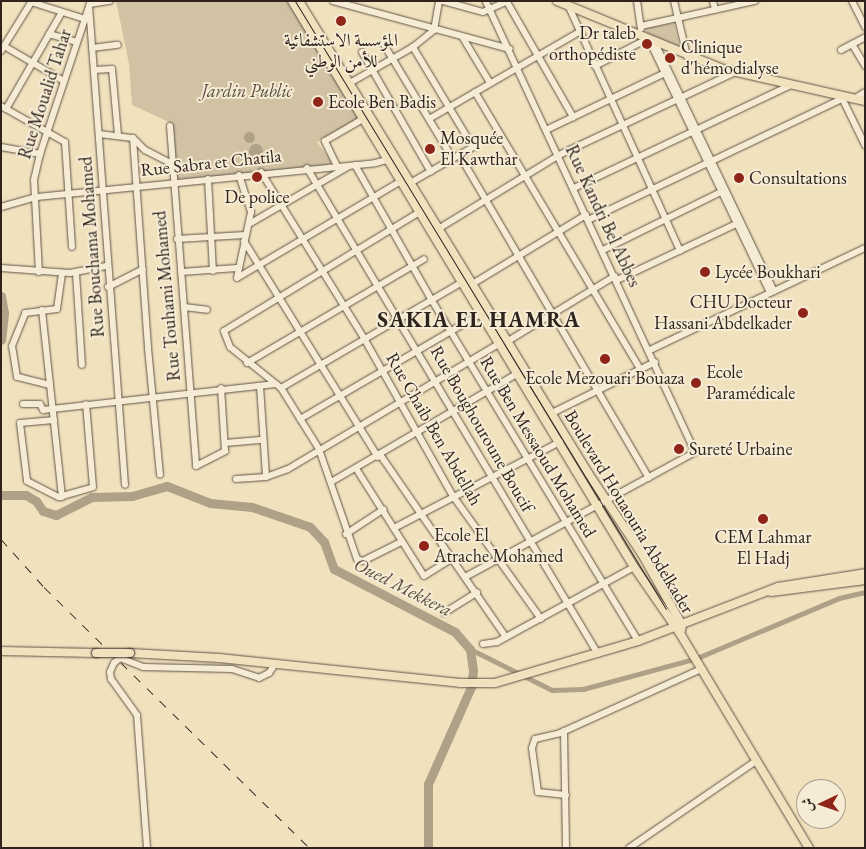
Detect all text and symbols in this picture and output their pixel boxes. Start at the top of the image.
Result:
marker: المؤسسة الاستشفائية للأمن الوطني [334,14,348,28]
place label: Dr taleb orthopédiste [549,23,636,66]
street label: Rue Moualid Tahar [14,26,76,162]
place label: المؤسسة الاستشفائية للأمن الوطني [284,30,398,72]
marker: Dr taleb orthopédiste [640,37,654,51]
place label: Clinique d'hémodialyse [681,37,779,80]
marker: Clinique d'hémodialyse [663,51,677,65]
park label: Jardin Public [202,80,292,102]
place label: Ecole Ben Badis [328,91,436,113]
marker: Ecole Ben Badis [312,96,324,108]
place label: Mosquée El Kawthar [440,128,518,170]
street label: Rue Kandri Bel Abbes [561,141,645,291]
marker: Mosquée El Kawthar [424,143,436,155]
street label: Rue Sabra et Chatila [139,145,283,181]
street label: Rue Bouchama Mohamed [75,156,109,338]
place label: Consultations [749,167,847,189]
marker: De police [250,170,264,184]
marker: Consultations [733,172,745,184]
place label: De police [225,186,289,208]
street label: Rue Touhami Mohamed [149,210,185,382]
place label: Lycée Boukhari [715,261,821,283]
marker: Lycée Boukhari [699,266,711,278]
place label: CHU Docteur Hassani Abdelkader [654,292,792,334]
marker: CHU Docteur Hassani Abdelkader [796,306,810,320]
district label: SAKIA EL HAMRA [376,307,582,333]
street label: Rue Boughouroune Boucif [426,342,538,516]
street label: Rue Chaib Ben Abdellah [381,349,487,509]
street label: Rue Ben Messaoud Mohamed [475,353,601,541]
marker: Ecole Mezouari Bouaza [599,353,611,365]
place label: Ecole Paramédicale [706,362,795,404]
place label: Ecole Mezouari Bouaza [525,367,685,389]
marker: Ecole Paramédicale [690,377,702,389]
street label: Boulevard Houaouria Abdelkader [560,406,698,618]
place label: Sureté Urbaine [689,438,792,460]
marker: Sureté Urbaine [673,443,685,455]
marker: CEM Lahmar El Hadj [757,513,769,525]
place label: Ecole El Atrache Mohamed [434,525,563,568]
place label: CEM Lahmar El Hadj [715,527,811,570]
marker: Ecole El Atrache Mohamed [418,540,430,552]
water label: Oued Mekkera [350,553,456,621]
north arrow [796,779,846,829]
text: ش [798,797,816,812]

